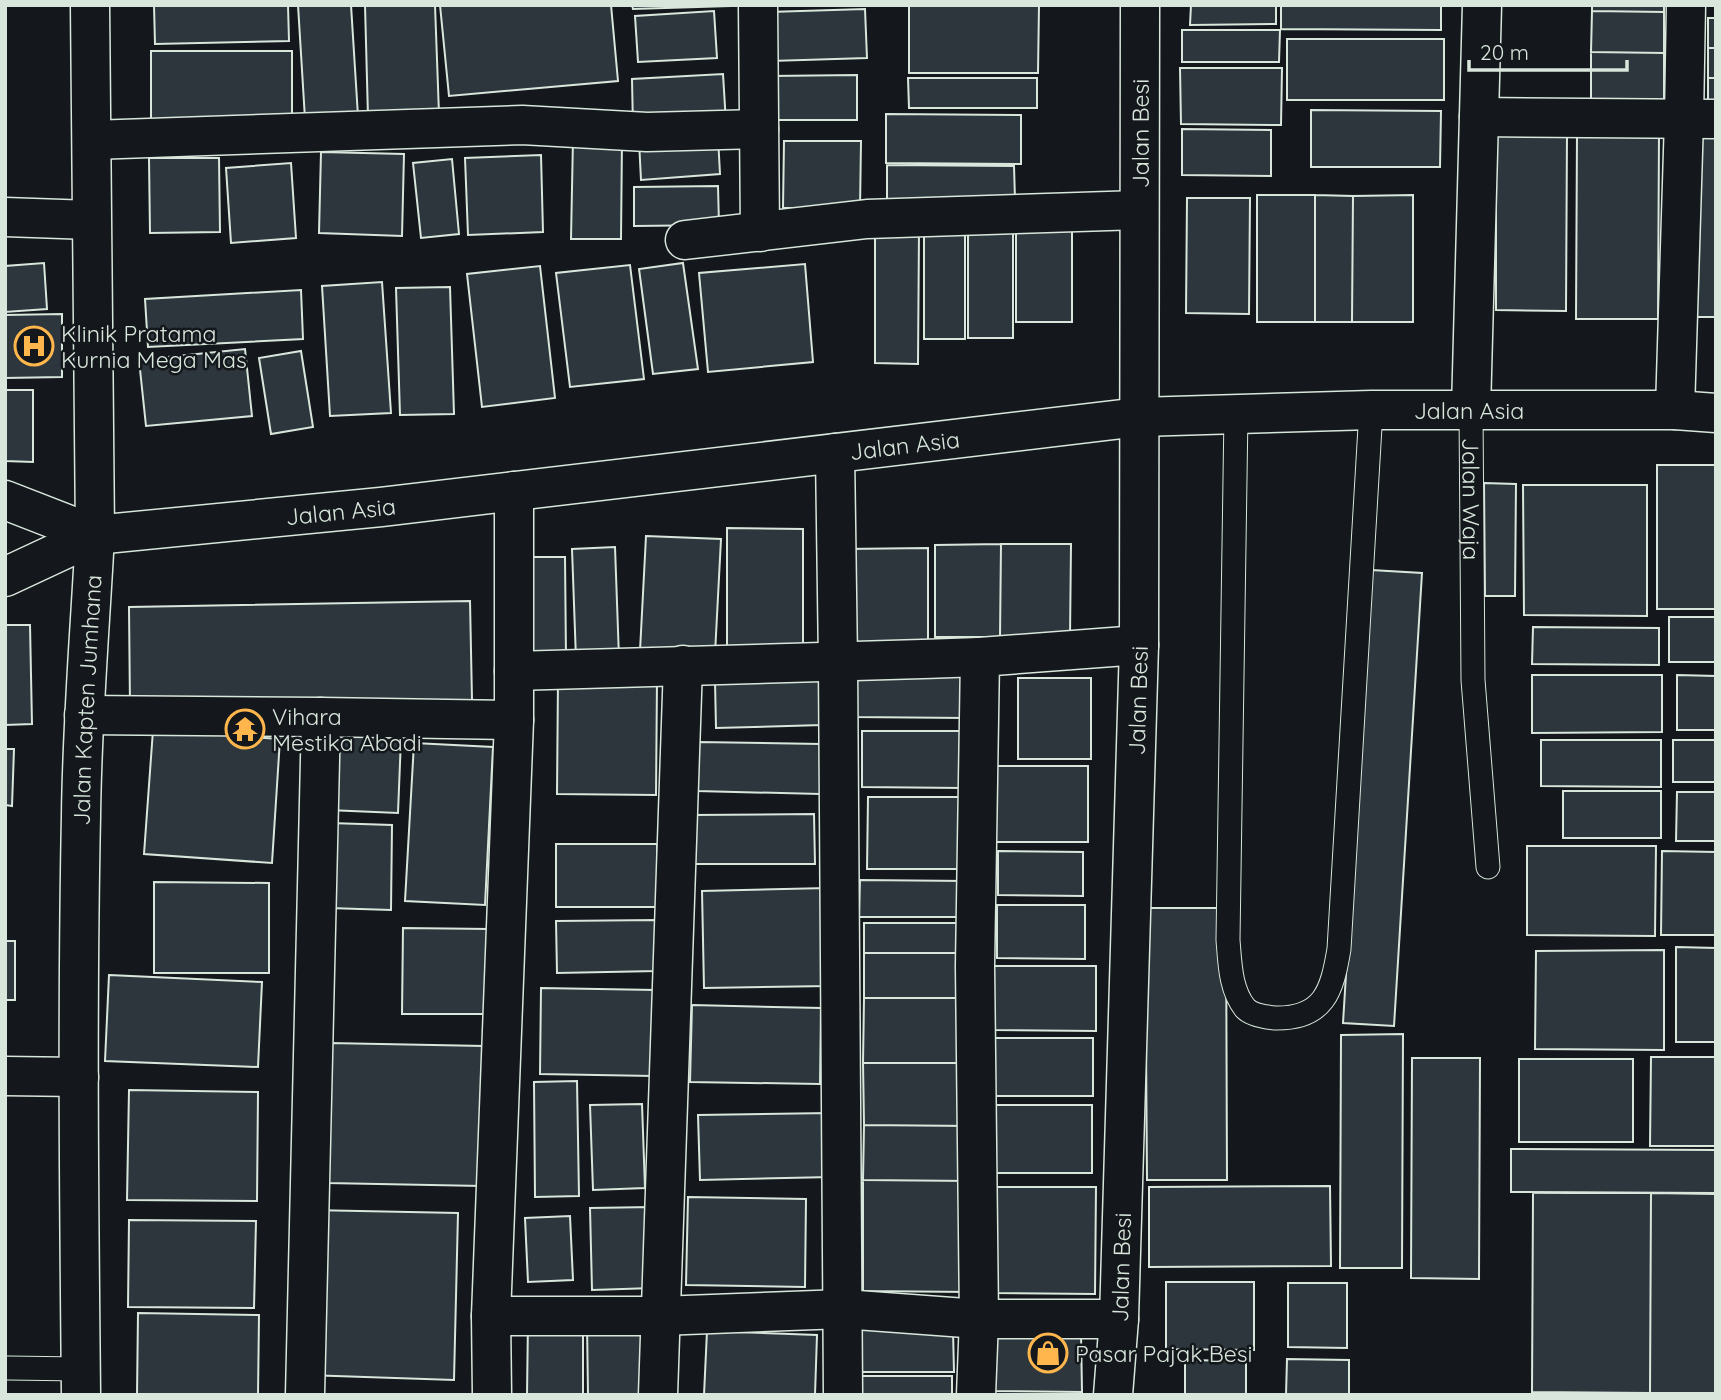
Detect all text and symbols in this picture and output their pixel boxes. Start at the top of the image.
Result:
scale bar [1469,28,1626,72]
text: 20 m [1480,39,1529,65]
street label: Jalan Besi [1125,79,1154,188]
place label: Klinik Pratama Kurnia Mega Mas [61,319,247,374]
hospital icon: Klinik Pratama Kurnia Mega Mas [13,325,55,367]
street label: Jalan Asia [1414,396,1524,425]
street label: Jalan Asia [848,424,961,466]
street label: Jalan Waja [1457,438,1487,560]
street label: Jalan Asia [284,491,397,531]
street label: Jalan Kapten Jumhana [66,574,107,826]
street label: Jalan Besi [1121,645,1153,756]
place label: Vihara Mestika Abadi [272,702,422,757]
temple icon: Vihara Mestika Abadi [224,708,266,750]
street label: Jalan Besi [1104,1212,1137,1322]
shop icon: Pasar Pajak Besi [1027,1332,1069,1374]
place label: Pasar Pajak Besi [1075,1339,1253,1368]

